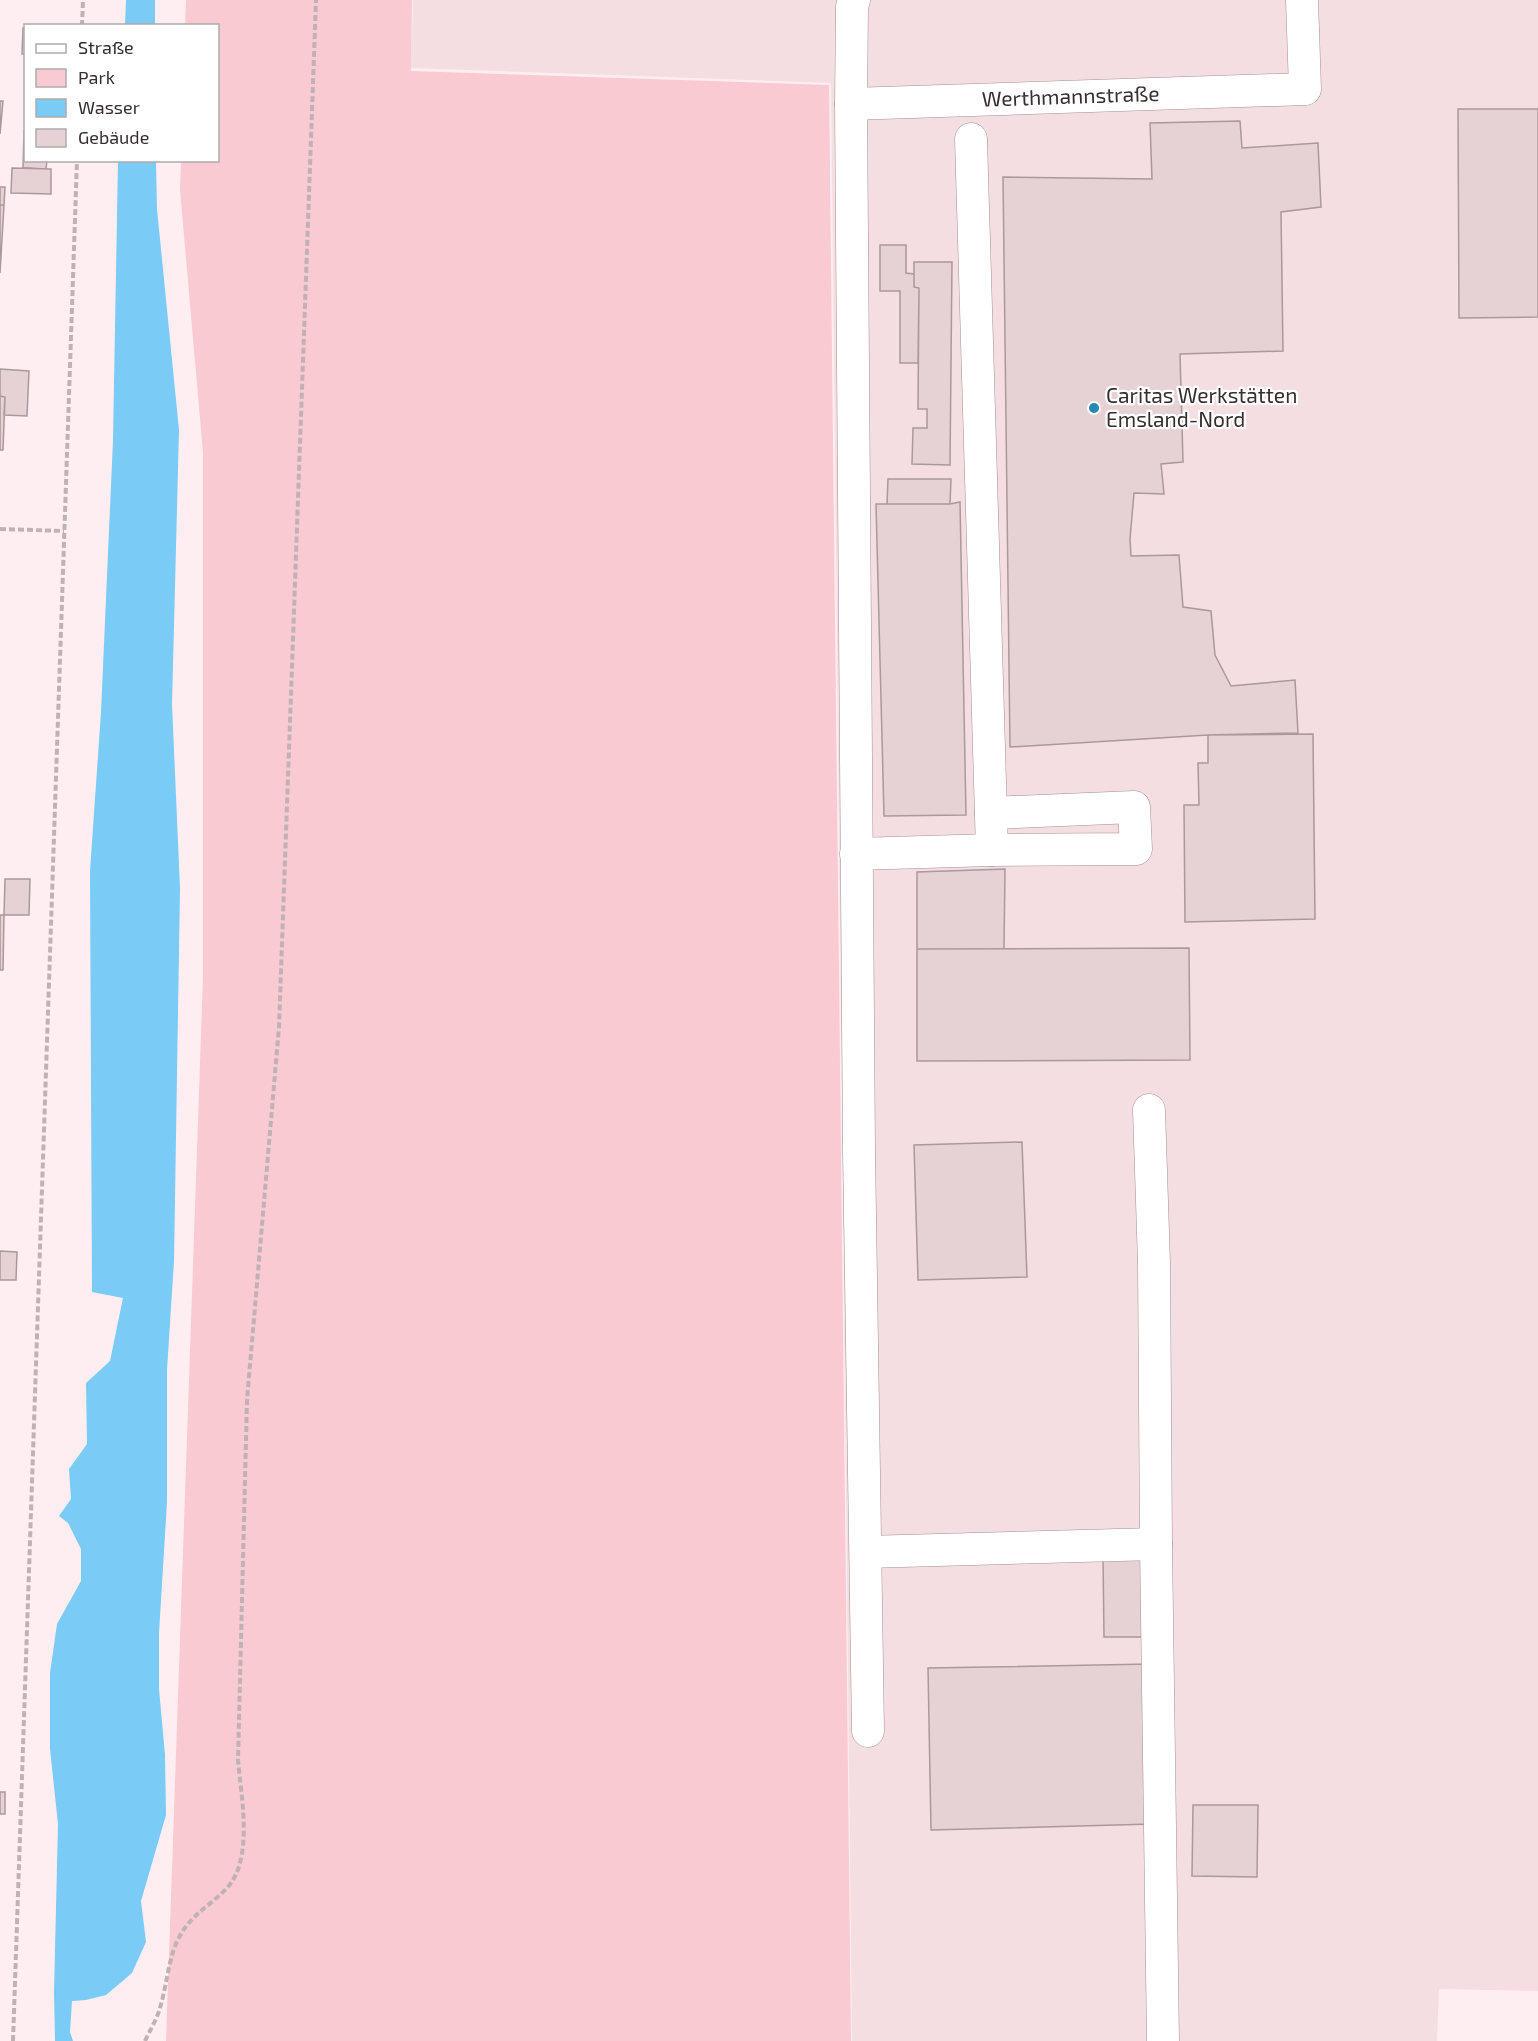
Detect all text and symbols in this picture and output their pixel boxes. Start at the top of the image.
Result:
legend [24,24,219,162]
text: Straße [78,36,134,58]
text: Park [78,66,115,88]
street label: Werthmannstraße [981,80,1160,111]
text: Wasser [78,96,140,118]
text: Gebäude [78,126,149,148]
place label: Caritas Werkstätten Emsland-Nord [1106,382,1297,431]
marker: Caritas Werkstätten Emsland-Nord [1087,401,1101,415]

